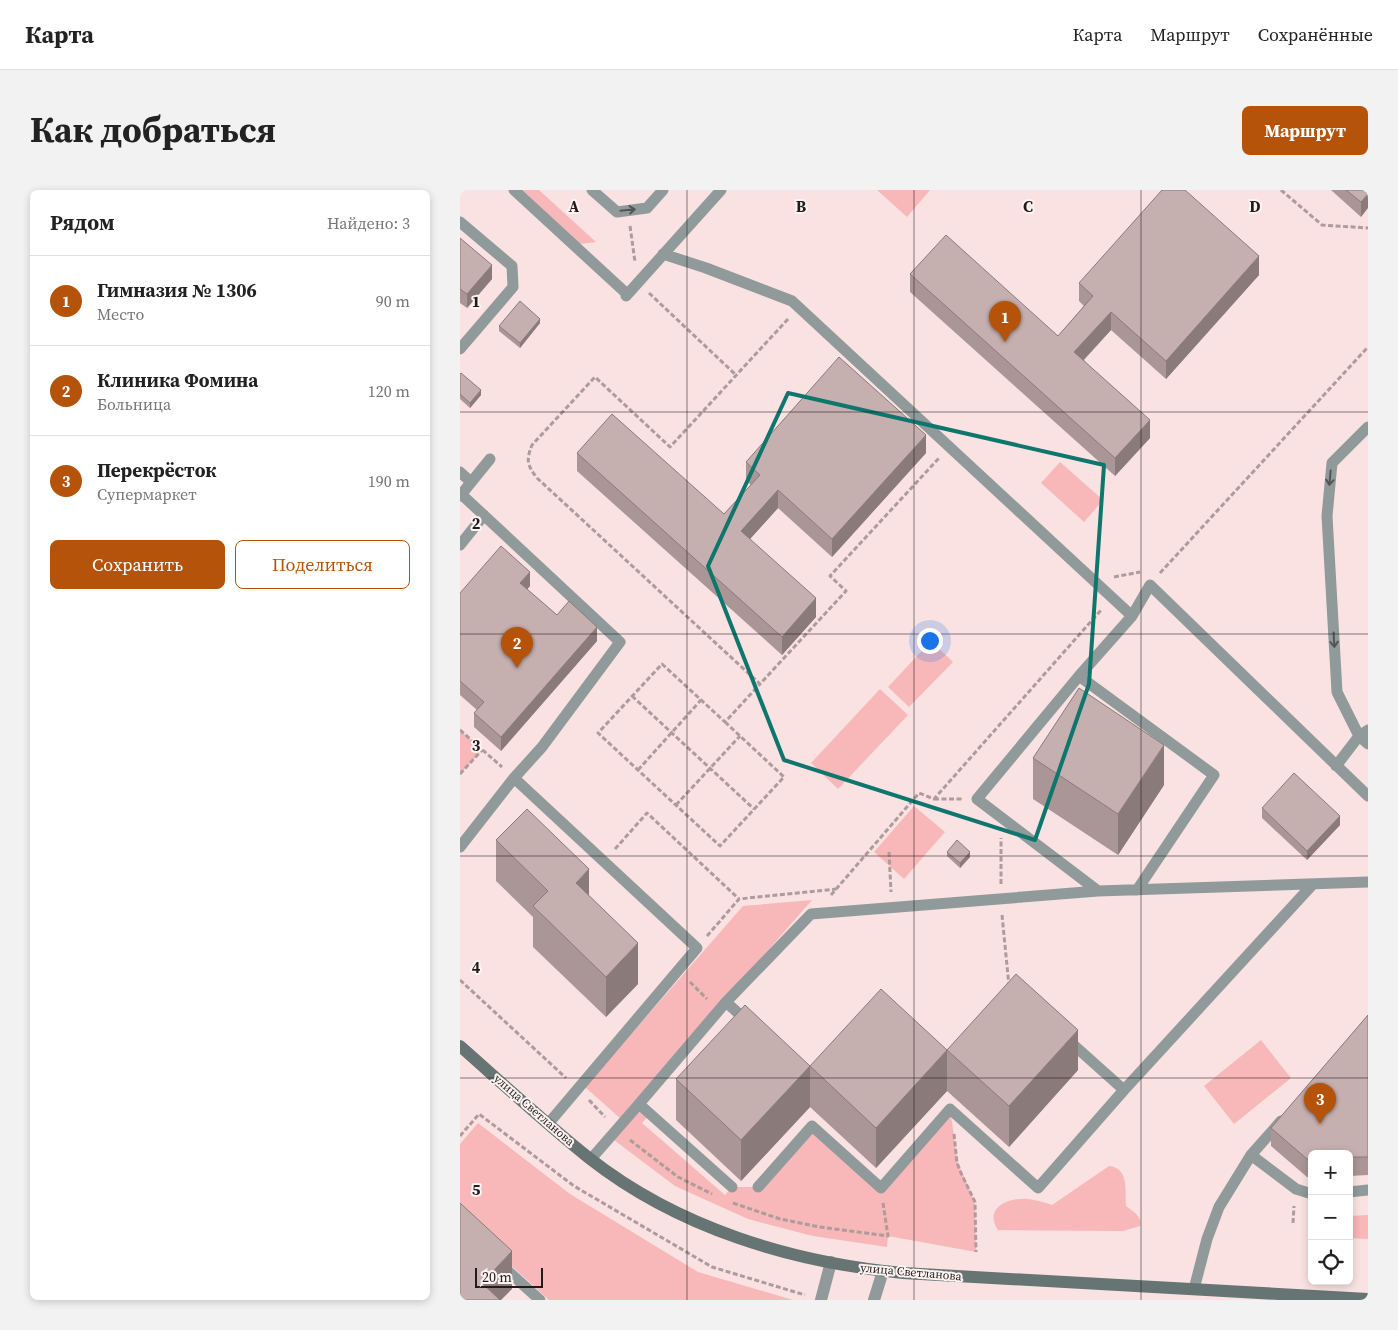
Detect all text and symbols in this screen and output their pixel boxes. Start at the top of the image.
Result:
text: Карта [25,18,94,51]
text: Карта [1073,22,1122,47]
text: Маршрут [1150,22,1230,47]
text: Сохранённые [1258,22,1373,47]
text: Как добраться [30,106,276,154]
button: Маршрут [1242,106,1368,155]
text: A [569,195,580,217]
text: B [796,195,807,217]
text: C [1023,195,1033,217]
text: D [1249,195,1261,217]
one-way arrow [619,206,635,215]
text: Рядом [50,208,115,237]
text: Найдено: 3 [327,212,410,234]
text: Гимназия № 1306 [97,277,257,303]
text: 1 [62,290,70,312]
text: 90 m [376,290,410,312]
text: 1 [472,290,480,312]
pin: 1 [989,301,1021,342]
text: Место [97,303,144,325]
text: Клиника Фомина [97,367,258,393]
text: 2 [62,380,70,402]
text: 120 m [368,380,410,402]
text: Больница [97,393,171,415]
text: Перекрёсток [97,457,217,483]
text: 3 [62,470,70,492]
text: 190 m [368,470,410,492]
one-way arrow [1325,470,1335,486]
text: Супермаркет [97,483,197,505]
text: 2 [472,512,481,534]
button: Сохранить [50,540,225,589]
button: Поделиться [235,540,410,589]
pin: 2 [501,627,533,668]
your location [917,628,943,654]
one-way arrow [1329,632,1338,648]
text: 3 [472,734,481,756]
text: 4 [472,956,481,978]
street label: улица Светланова [490,1071,578,1150]
pin: 3 [1304,1083,1336,1124]
map controls [1308,1150,1353,1285]
button: + [1308,1150,1353,1195]
text: 5 [472,1178,481,1200]
button: − [1308,1195,1353,1240]
button: locate [1308,1240,1353,1285]
street label: улица Светланова [860,1260,963,1284]
scale bar [475,1265,542,1288]
text: 20 m [482,1267,512,1287]

